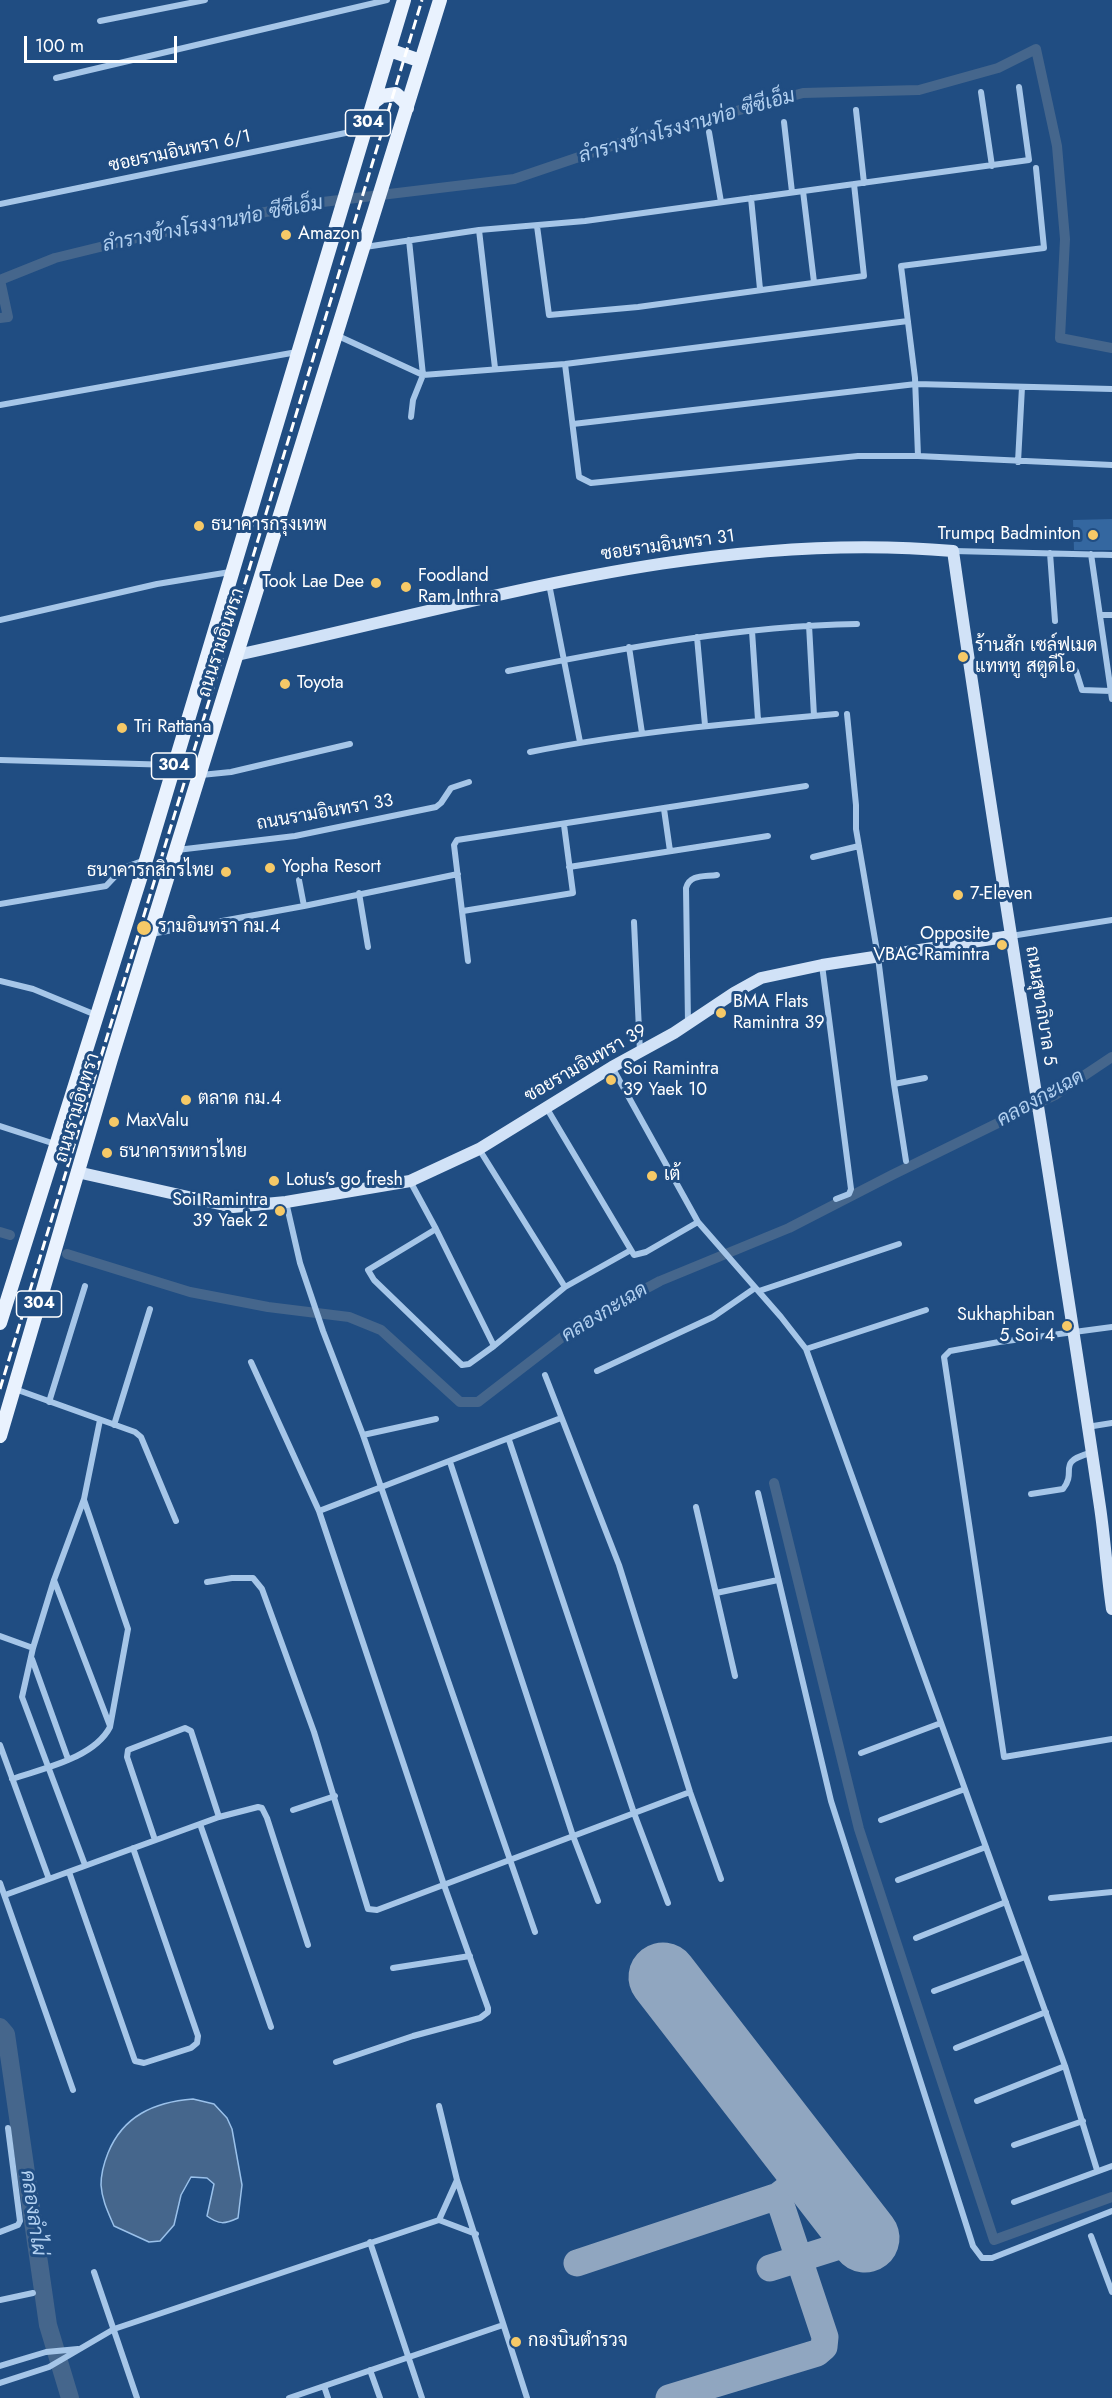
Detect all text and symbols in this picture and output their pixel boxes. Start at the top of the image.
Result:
scale bar [27,24,180,62]
text: 100 m [35,33,84,59]
water label: ลำรางข้างโรงงานท่อ ซีซีเอ็ม [576,85,798,169]
road number: 304 [346,110,391,136]
street label: ซอยรามอินทรา 6/1 [107,126,253,178]
water label: ลำรางข้างโรงงานท่อ ซีซีเอ็ม [101,192,325,258]
place label: Amazon [298,224,360,246]
marker: Amazon [279,228,293,242]
place label: ธนาคารกรุงเทพ [211,515,327,537]
marker: ธนาคารกรุงเทพ [192,519,206,533]
place label: Trumpq Badminton [938,524,1081,546]
street label: ซอยรามอินทรา 31 [600,526,736,566]
marker: Trumpq Badminton [1086,528,1100,542]
place label: Foodland Ram Inthra [418,566,499,608]
place label: Took Lae Dee [262,572,364,594]
marker: Took Lae Dee [369,576,383,590]
marker: Foodland Ram Inthra [399,580,413,594]
street label: ถนนรามอินทรา [194,586,250,700]
place label: ร้านสัก เซล์ฟเมด แทททู สตูดีโอ [975,636,1097,678]
marker: ร้านสัก เซล์ฟเมด แทททู สตูดีโอ [956,650,970,664]
place label: Toyota [297,673,344,695]
marker: Toyota [278,677,292,691]
place label: Tri Rattana [134,717,211,739]
marker: Tri Rattana [115,721,129,735]
road number: 304 [152,753,196,779]
street label: ถนนรามอินทรา 33 [255,790,395,836]
place label: Yopha Resort [282,857,381,879]
place label: ธนาคารกสิกรไทย [87,861,214,883]
marker: Yopha Resort [263,861,277,875]
marker: ธนาคารกสิกรไทย [219,865,233,879]
place label: 7-Eleven [970,884,1033,906]
marker: 7-Eleven [951,888,965,902]
place label: รามอินทรา กม.4 [158,917,281,939]
marker: รามอินทรา กม.4 [135,919,153,937]
place label: Opposite VBAC Ramintra [873,924,990,966]
marker: Opposite VBAC Ramintra [995,938,1009,952]
street label: ถนนสุขาภิบาล 5 [1020,945,1060,1067]
place label: BMA Flats Ramintra 39 [733,992,825,1034]
marker: BMA Flats Ramintra 39 [714,1006,728,1020]
street label: ซอยรามอินทรา 39 [521,1020,651,1108]
street label: ถนนรามอินทรา [51,1051,105,1165]
place label: Soi Ramintra 39 Yaek 10 [623,1059,719,1102]
water label: คลองกะเฉด [993,1065,1089,1133]
marker: Soi Ramintra 39 Yaek 10 [604,1073,618,1087]
place label: ตลาด กม.4 [198,1089,281,1111]
marker: ตลาด กม.4 [179,1093,193,1107]
place label: MaxValu [126,1111,189,1133]
marker: MaxValu [107,1115,121,1129]
place label: ธนาคารทหารไทย [119,1142,247,1164]
marker: ธนาคารทหารไทย [100,1146,114,1160]
place label: เต้ [664,1165,681,1187]
marker: เต้ [645,1169,659,1183]
place label: Lotus's go fresh [286,1170,403,1192]
marker: Lotus's go fresh [267,1174,281,1188]
place label: Soi Ramintra 39 Yaek 2 [172,1190,268,1232]
marker: Soi Ramintra 39 Yaek 2 [273,1204,287,1218]
water label: คลองกะเฉด [558,1278,652,1348]
road number: 304 [16,1291,62,1317]
place label: Sukhaphiban 5 Soi 4 [957,1305,1055,1348]
marker: Sukhaphiban 5 Soi 4 [1060,1319,1074,1333]
water label: คลองลำไผ่ [14,2169,50,2257]
place label: กองบินตำรวจ [528,2331,628,2353]
marker: กองบินตำรวจ [509,2335,523,2349]

